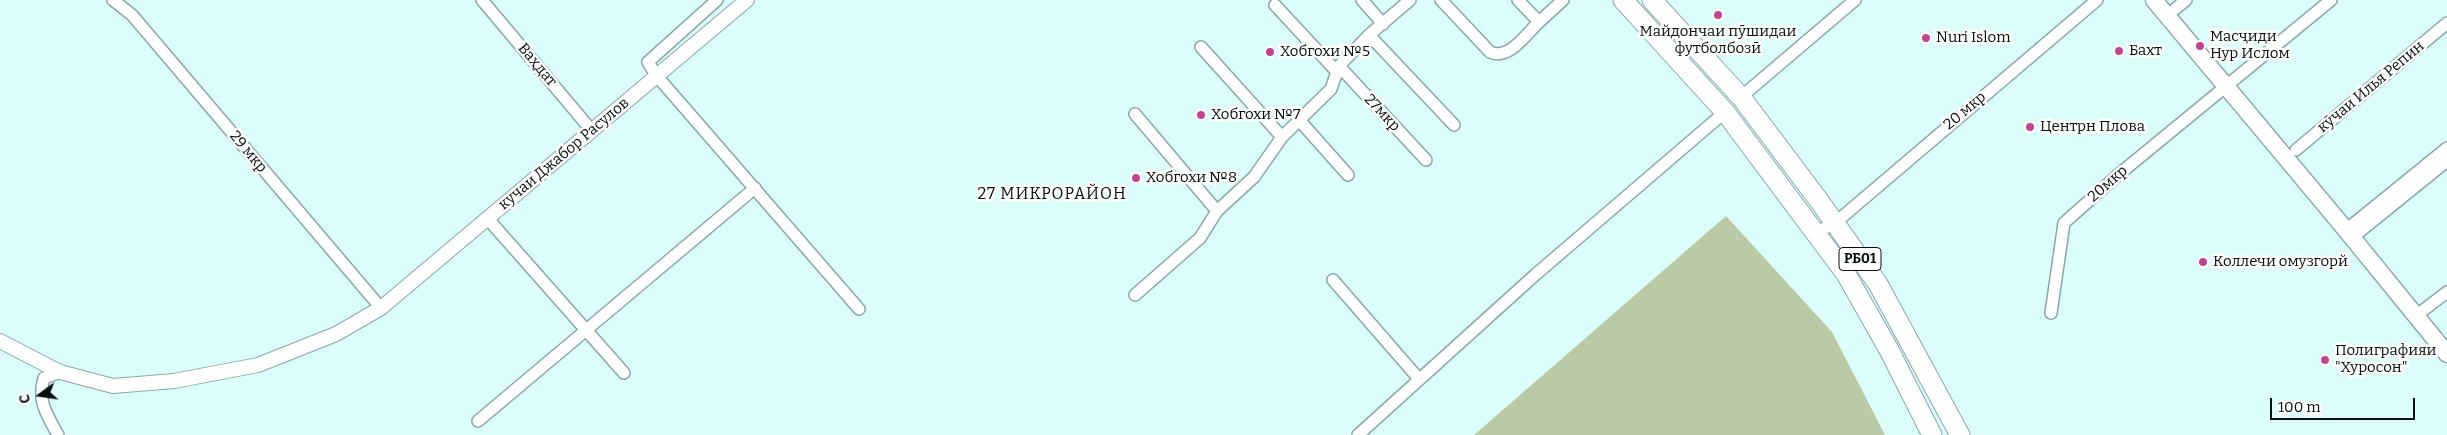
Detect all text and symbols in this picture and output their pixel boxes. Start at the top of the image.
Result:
marker: Майдончаи пӯшидаи футболбозӣ [1712,9,1724,21]
place label: Майдончаи пӯшидаи футболбозӣ [1640,23,1796,58]
place label: Масҷиди Нур Ислом [2210,28,2290,63]
place label: Nuri Islom [1936,29,2011,47]
marker: Nuri Islom [1920,32,1932,44]
street label: кӯчаи Илья Репин [2314,37,2428,137]
street label: Ваҳдат [514,40,560,90]
marker: Масҷиди Нур Ислом [2194,40,2206,52]
place label: Бахт [2129,42,2162,60]
place label: Хобгохи №5 [1280,43,1370,61]
marker: Бахт [2113,45,2125,57]
marker: Хобгохи №5 [1264,46,1276,58]
street label: 20 мкр [1940,88,1990,134]
street label: 27мкр [1360,91,1404,135]
street label: кучаи Джабор Расулов [495,94,633,214]
place label: Хобгохи №7 [1211,106,1301,124]
marker: Хобгохи №7 [1195,109,1207,121]
place label: Центрн Плова [2040,118,2145,136]
marker: Центрн Плова [2024,121,2036,133]
street label: 29 мкр [225,128,271,176]
street label: 20мкр [2085,162,2131,206]
place label: Хобгохи №8 [1146,169,1237,187]
marker: Хобгохи №8 [1130,172,1142,184]
district label: 27 МИКРОРАЙОН [976,185,1128,205]
road number: РБ01 [1839,248,1881,270]
place label: Коллечи омузгорй [2213,253,2348,271]
marker: Коллечи омузгорй [2197,256,2209,268]
place label: Полиграфияи "Хуросон" [2335,342,2436,377]
marker: Полиграфияи "Хуросон" [2319,354,2331,366]
north arrow [15,370,65,420]
scale bar [2272,388,2417,420]
text: С [16,392,34,405]
text: 100 m [2278,398,2321,416]

